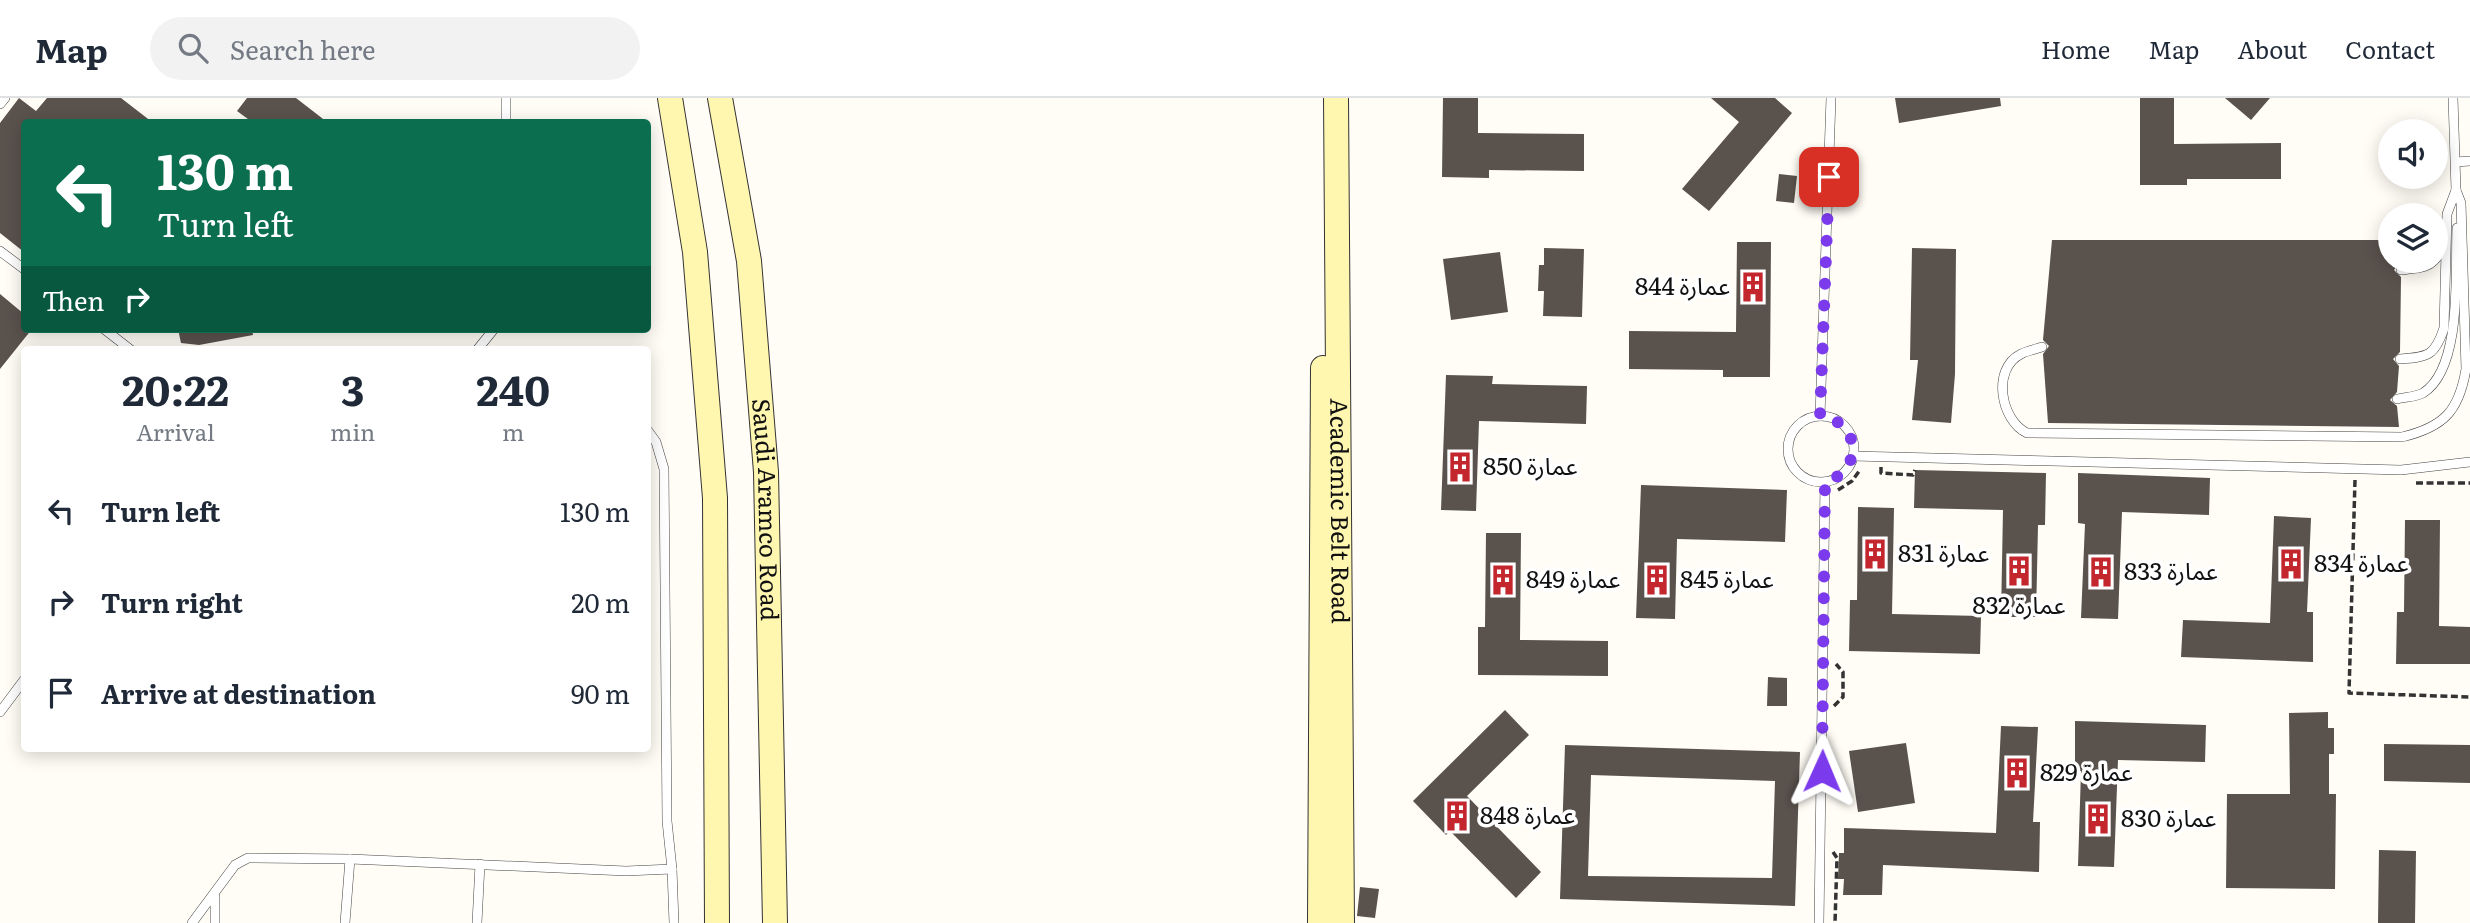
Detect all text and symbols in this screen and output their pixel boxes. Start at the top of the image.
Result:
search box [150,17,640,80]
text: Map [35,24,108,73]
icon: search [174,29,212,67]
text: Search here [230,29,376,68]
text: Home [2041,31,2110,66]
text: Map [2148,31,2199,66]
text: About [2237,31,2307,66]
text: Contact [2345,31,2435,66]
map controls [2378,119,2448,273]
button: sound [2378,119,2448,189]
text: 130 m [157,132,293,205]
icon: left [42,147,133,238]
pin [1799,147,1859,207]
icon: arrive [1810,158,1848,196]
text: Turn left [157,199,294,247]
button: layers [2378,203,2448,273]
place label: عمارة 844 [1635,267,1730,302]
building icon: عمارة 844 [1736,270,1770,304]
text: Then [42,280,104,319]
icon: right [118,280,156,318]
text: 20:22 [122,357,229,419]
text: 3 [341,357,364,419]
text: 240 [476,357,550,419]
street label: Saudi Aramco Road [745,397,789,622]
street label: Academic Belt Road [1323,398,1360,624]
text: Arrival [136,414,215,448]
text: min [330,414,375,448]
text: m [502,414,524,448]
place label: عمارة 850 [1483,447,1578,482]
building icon: عمارة 850 [1443,450,1477,484]
text: Turn left [101,491,220,530]
text: 130 m [560,491,630,530]
icon: left [42,492,80,530]
place label: عمارة 831 [1898,534,1989,569]
building icon: عمارة 831 [1858,537,1892,571]
place label: عمارة 834 [2314,544,2409,579]
building icon: عمارة 834 [2274,547,2308,581]
place label: عمارة 833 [2124,552,2218,587]
building icon: عمارة 832 [2002,554,2036,588]
building icon: عمارة 833 [2084,555,2118,589]
place label: عمارة 849 [1526,560,1620,595]
place label: عمارة 845 [1680,560,1774,595]
building icon: عمارة 849 [1486,563,1520,597]
building icon: عمارة 845 [1640,563,1674,597]
text: Turn right [101,582,243,621]
text: 20 m [571,582,630,621]
icon: right [42,583,80,621]
place label: عمارة 832 [1973,586,2065,621]
text: Arrive at destination [101,673,376,712]
text: 90 m [571,673,630,712]
icon: arrive [42,674,80,712]
position arrow [1785,734,1859,808]
place label: عمارة 829 [2040,753,2133,788]
building icon: عمارة 829 [2000,756,2034,790]
place label: عمارة 848 [1480,796,1575,831]
building icon: عمارة 848 [1440,799,1474,833]
place label: عمارة 830 [2121,799,2216,834]
building icon: عمارة 830 [2081,802,2115,836]

